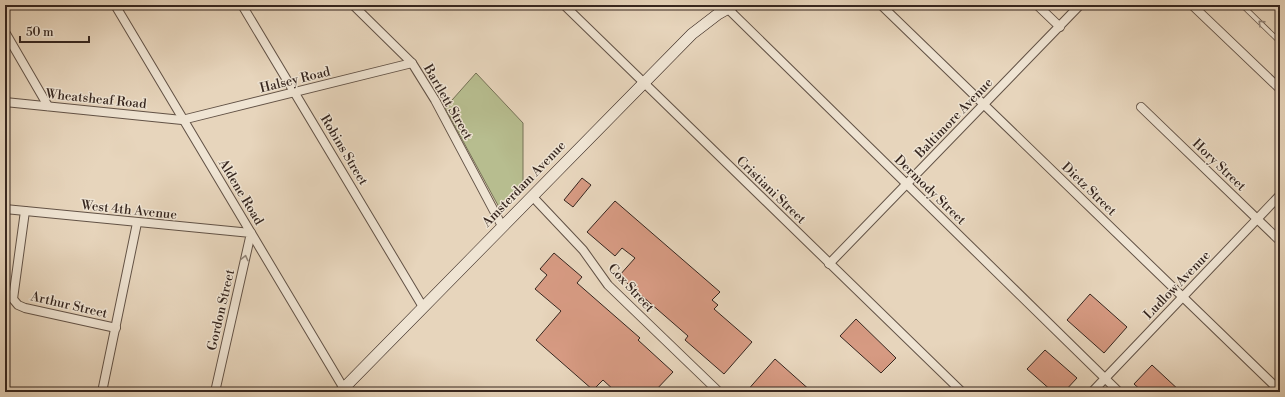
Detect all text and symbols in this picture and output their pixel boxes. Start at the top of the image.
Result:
scale bar [20,18,89,44]
one-way arrow [1258,20,1266,28]
text: 50 m [26,25,54,40]
street label: Bartlett Street [420,61,476,143]
street label: Halsey Road [258,63,333,96]
street label: Baltimore Avenue [911,74,996,162]
street label: Wheatsheaf Road [44,86,148,112]
street label: Robins Street [317,112,371,188]
street label: Hory Street [1189,136,1249,195]
street label: Amsterdam Avenue [478,137,569,231]
street label: Dermody Street [891,152,969,228]
street label: Cristiani Street [733,153,809,227]
street label: Aldene Road [215,155,267,228]
street label: Dietz Street [1058,159,1120,219]
street label: West 4th Avenue [79,197,178,223]
street label: Ludlow Avenue [1140,247,1214,322]
one-way arrow [241,255,249,262]
street label: Cox Street [605,260,658,316]
street label: Gordon Street [204,267,238,352]
street label: Arthur Street [28,288,109,322]

